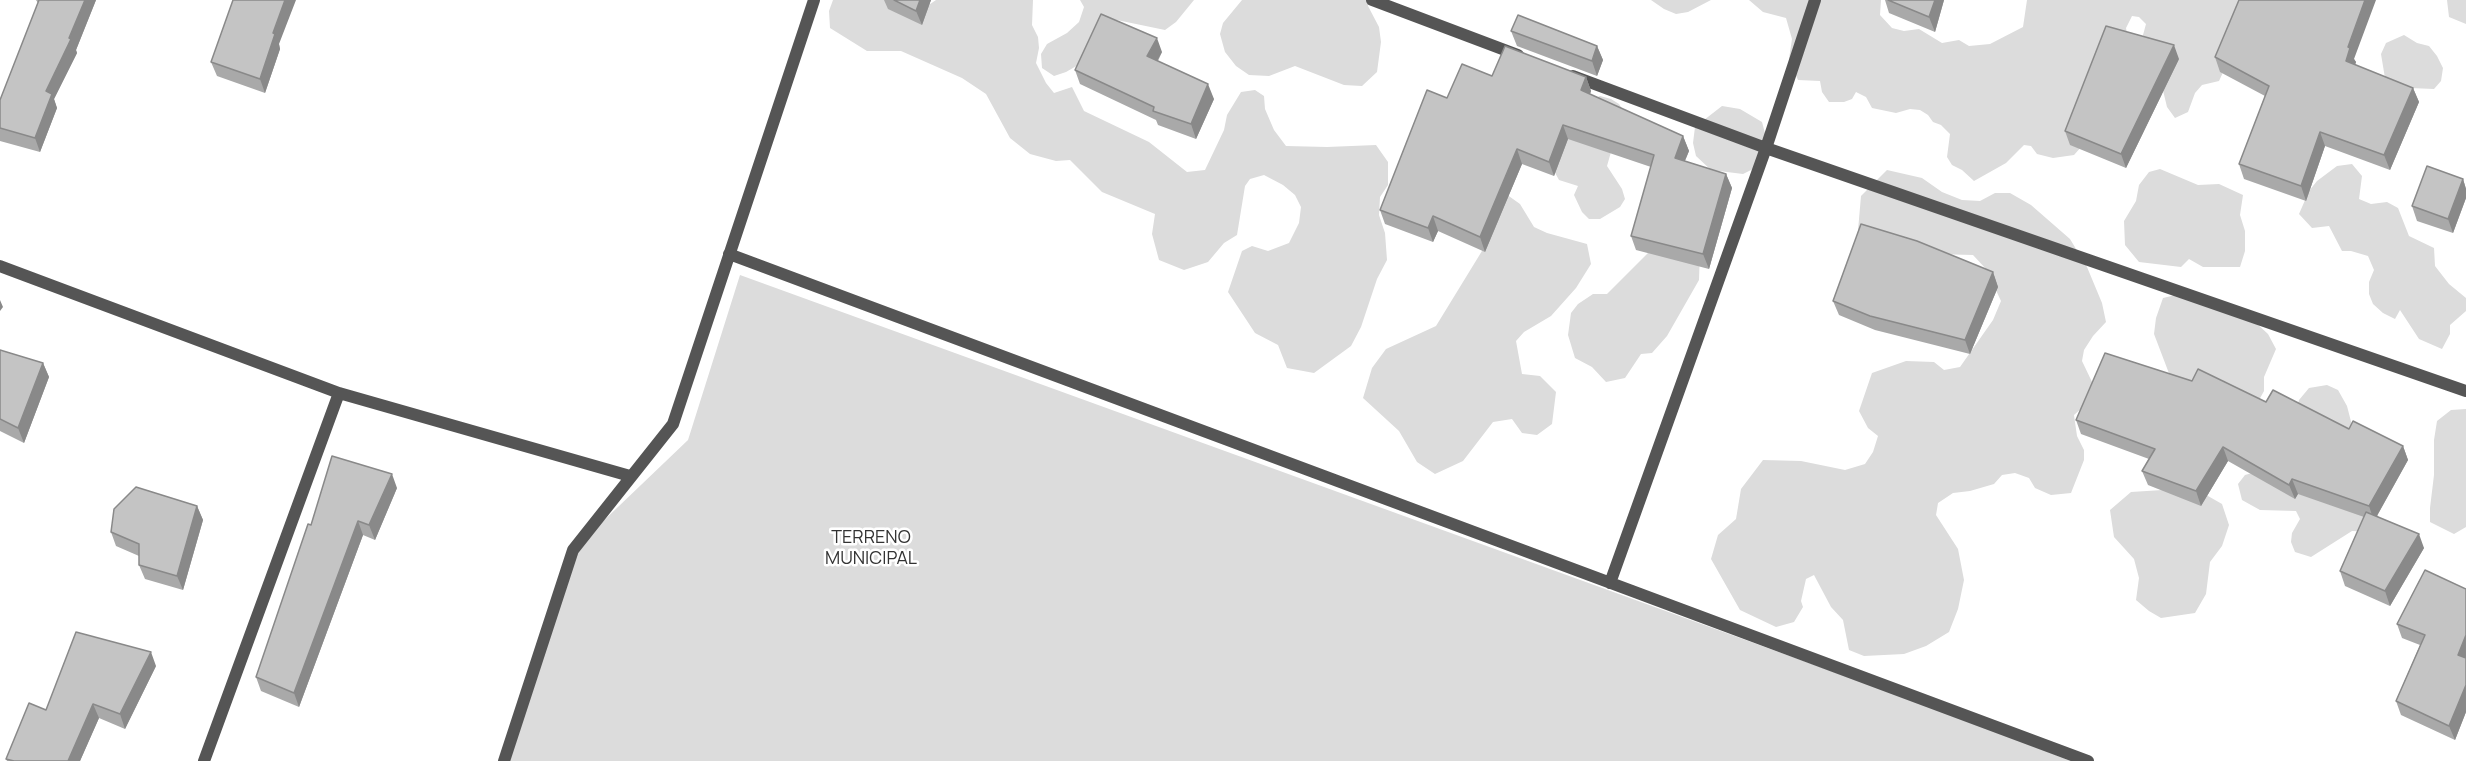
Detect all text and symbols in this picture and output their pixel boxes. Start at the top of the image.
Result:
park label: TERRENO MUNICIPAL [825,527,917,570]

